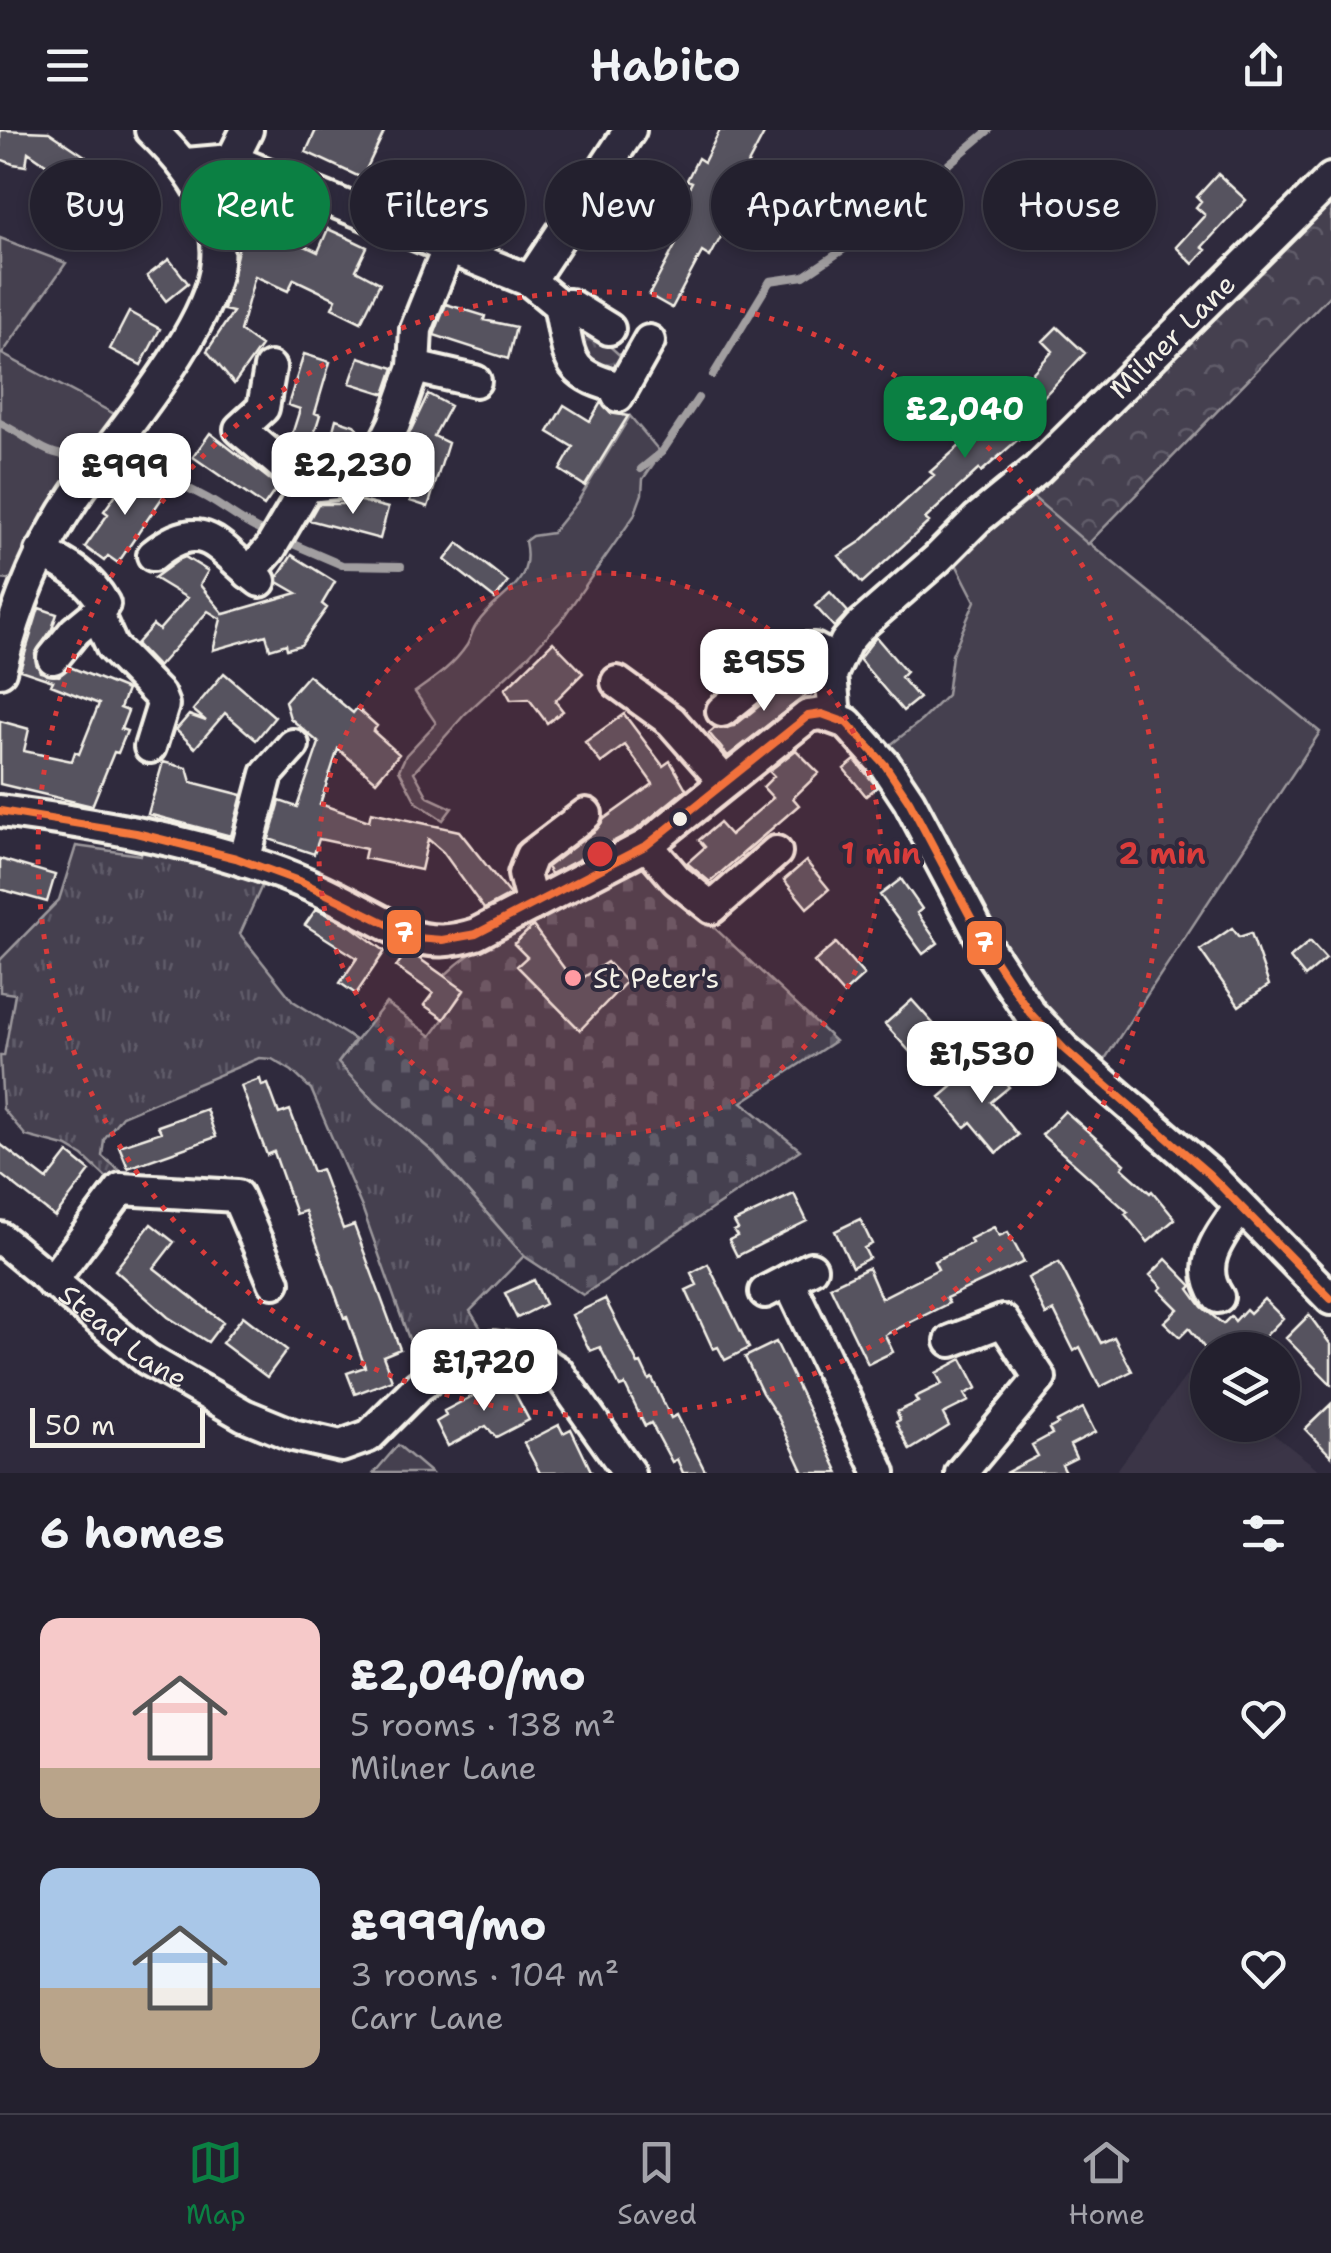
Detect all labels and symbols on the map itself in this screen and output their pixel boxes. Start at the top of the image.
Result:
street label: Milner Lane [1101,265,1244,407]
pin: £2,040 [884,376,1046,461]
pin: £2,230 [272,432,434,517]
pin: £999 [66,433,184,518]
pin: £955 [705,629,823,714]
unlabelled marker [670,809,690,829]
text: 1 min [841,833,921,874]
text: 2 min [1118,833,1206,874]
centre of rings [582,836,618,872]
line badge: 7 [385,908,423,956]
text: 7 [394,913,414,951]
line badge: 7 [965,919,1004,967]
text: 7 [974,923,994,961]
place label: St Peter's [593,959,719,997]
marker: St Peter's [562,967,584,989]
pin: £1,530 [901,1021,1063,1106]
street label: Stead Lane [51,1275,194,1397]
pin: £1,720 [403,1329,565,1414]
scale bar [30,1403,205,1448]

